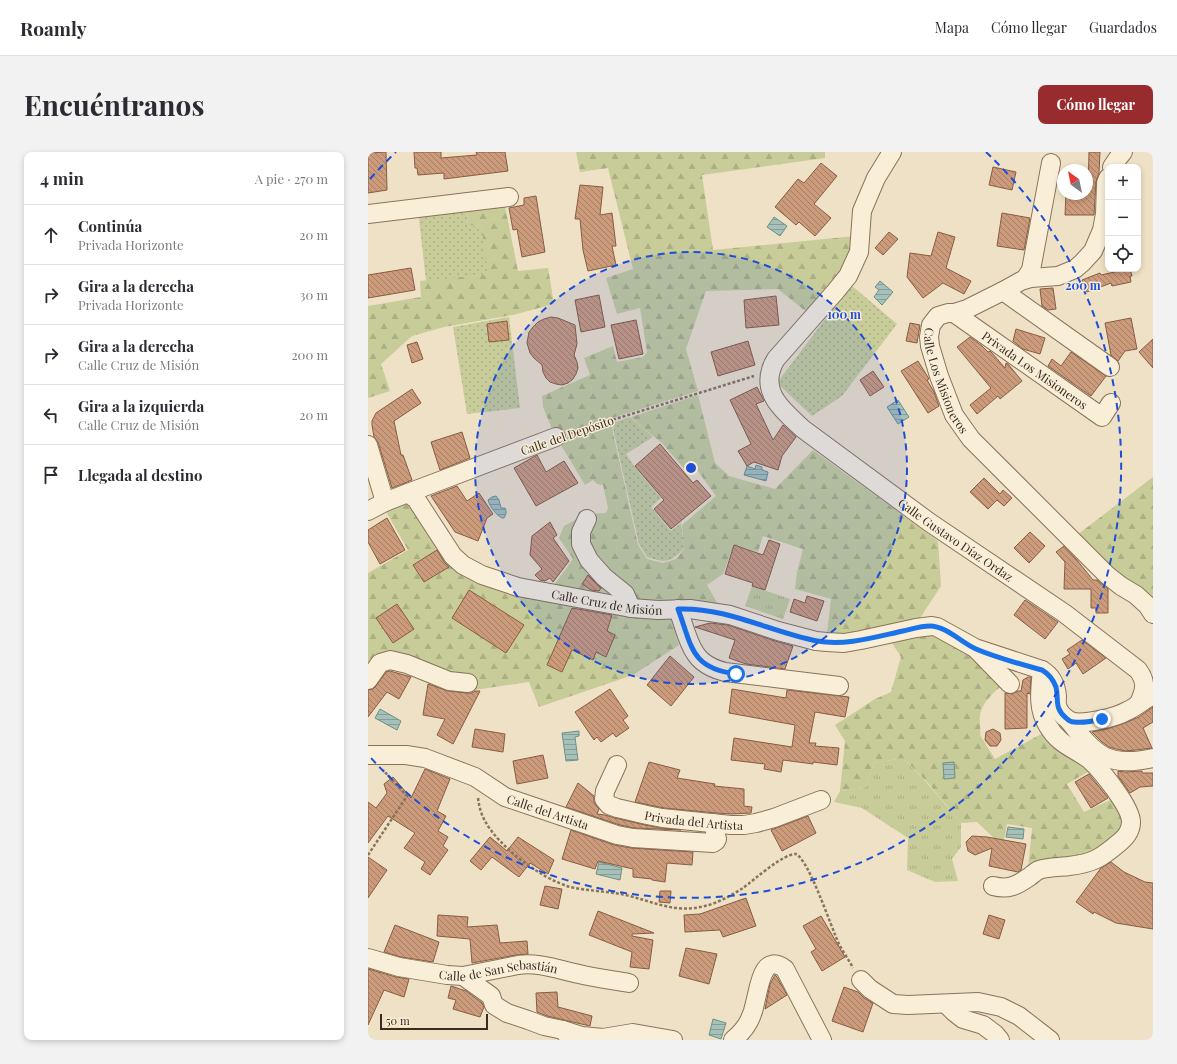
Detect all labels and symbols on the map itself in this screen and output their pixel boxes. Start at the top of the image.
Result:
north arrow [1057,164,1093,200]
text: 200 m [1065,277,1101,293]
text: 100 m [827,306,861,322]
street label: Calle Los Misioneros [921,326,972,436]
street label: Privada Los Misioneros [979,327,1091,412]
street label: Calle del Depósito [518,411,616,458]
centre of rings [684,461,698,475]
street label: Calle Gustavo Díaz Ordaz [895,494,1017,585]
street label: Calle Cruz de Misión [550,585,662,618]
route start [727,665,745,683]
route end [1093,710,1111,728]
street label: Calle del Artista [505,790,591,833]
street label: Privada del Artista [643,807,743,833]
street label: Calle de San Sebastián [438,956,560,984]
scale bar [380,1012,488,1031]

